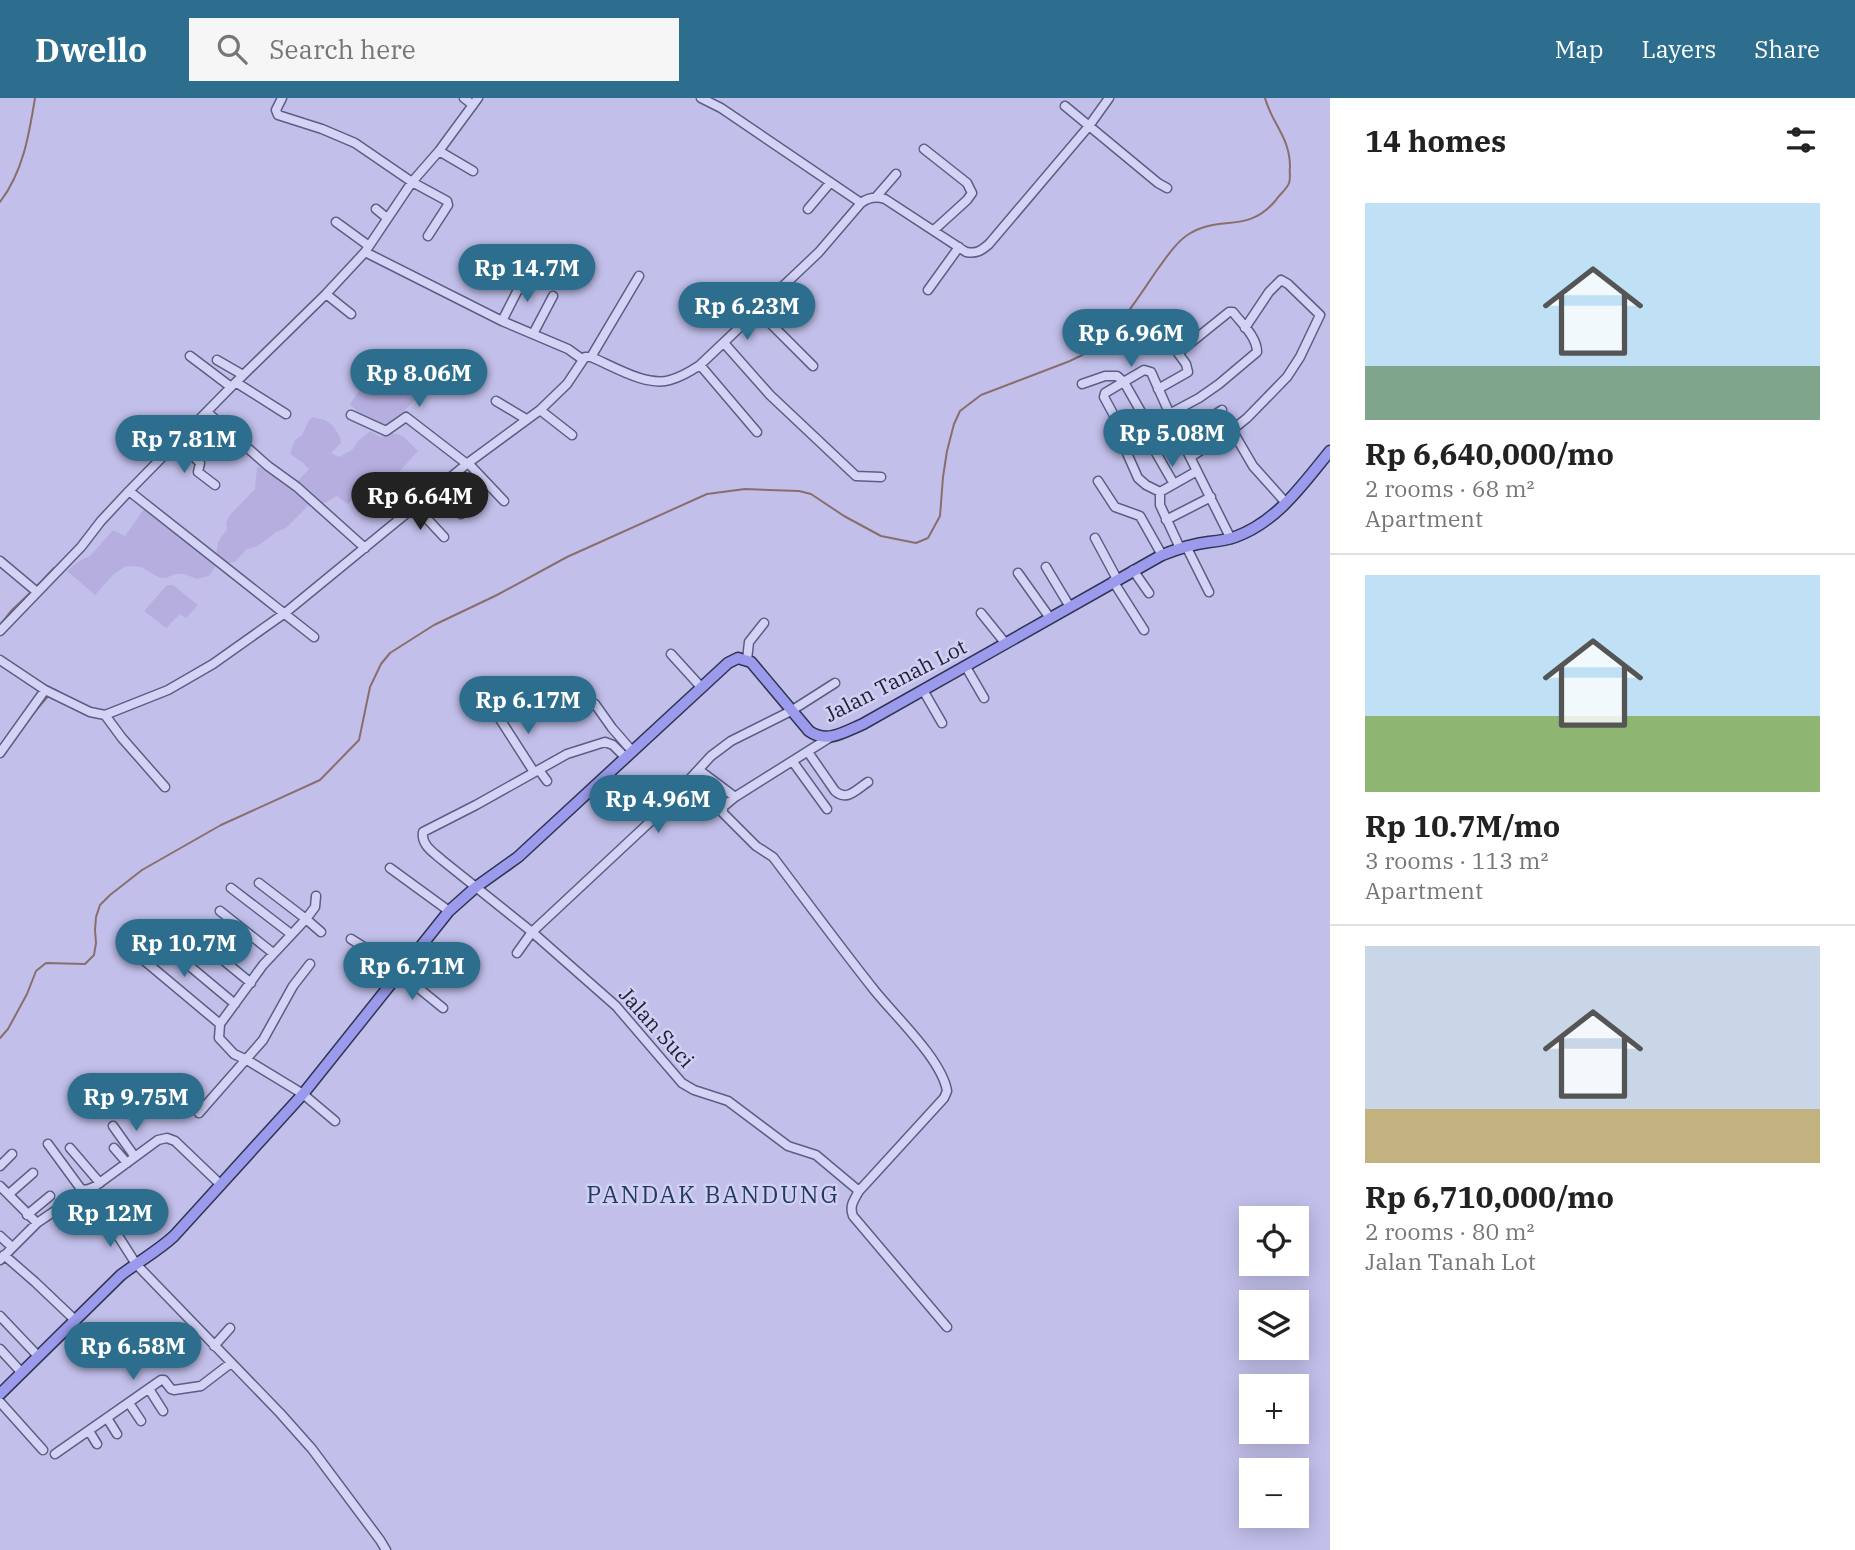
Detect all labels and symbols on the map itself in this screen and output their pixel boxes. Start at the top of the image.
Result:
pin: Rp 14.7M [455,244,599,304]
pin: Rp 6.23M [675,282,819,342]
pin: Rp 6.96M [1059,310,1203,369]
pin: Rp 8.06M [347,350,491,409]
pin: Rp 5.08M [1100,410,1244,469]
pin: Rp 7.81M [112,416,256,475]
pin: Rp 6.64M [348,472,492,532]
street label: Jalan Tanah Lot [819,632,971,728]
pin: Rp 6.17M [456,676,600,736]
pin: Rp 4.96M [586,776,730,835]
pin: Rp 10.7M [112,920,256,979]
pin: Rp 6.71M [340,942,484,1002]
street label: Jalan Suci [613,981,701,1073]
pin: Rp 9.75M [64,1074,208,1133]
district label: PANDAK BANDUNG [586,1178,840,1210]
pin: Rp 12M [53,1190,167,1249]
pin: Rp 6.58M [61,1322,205,1382]

